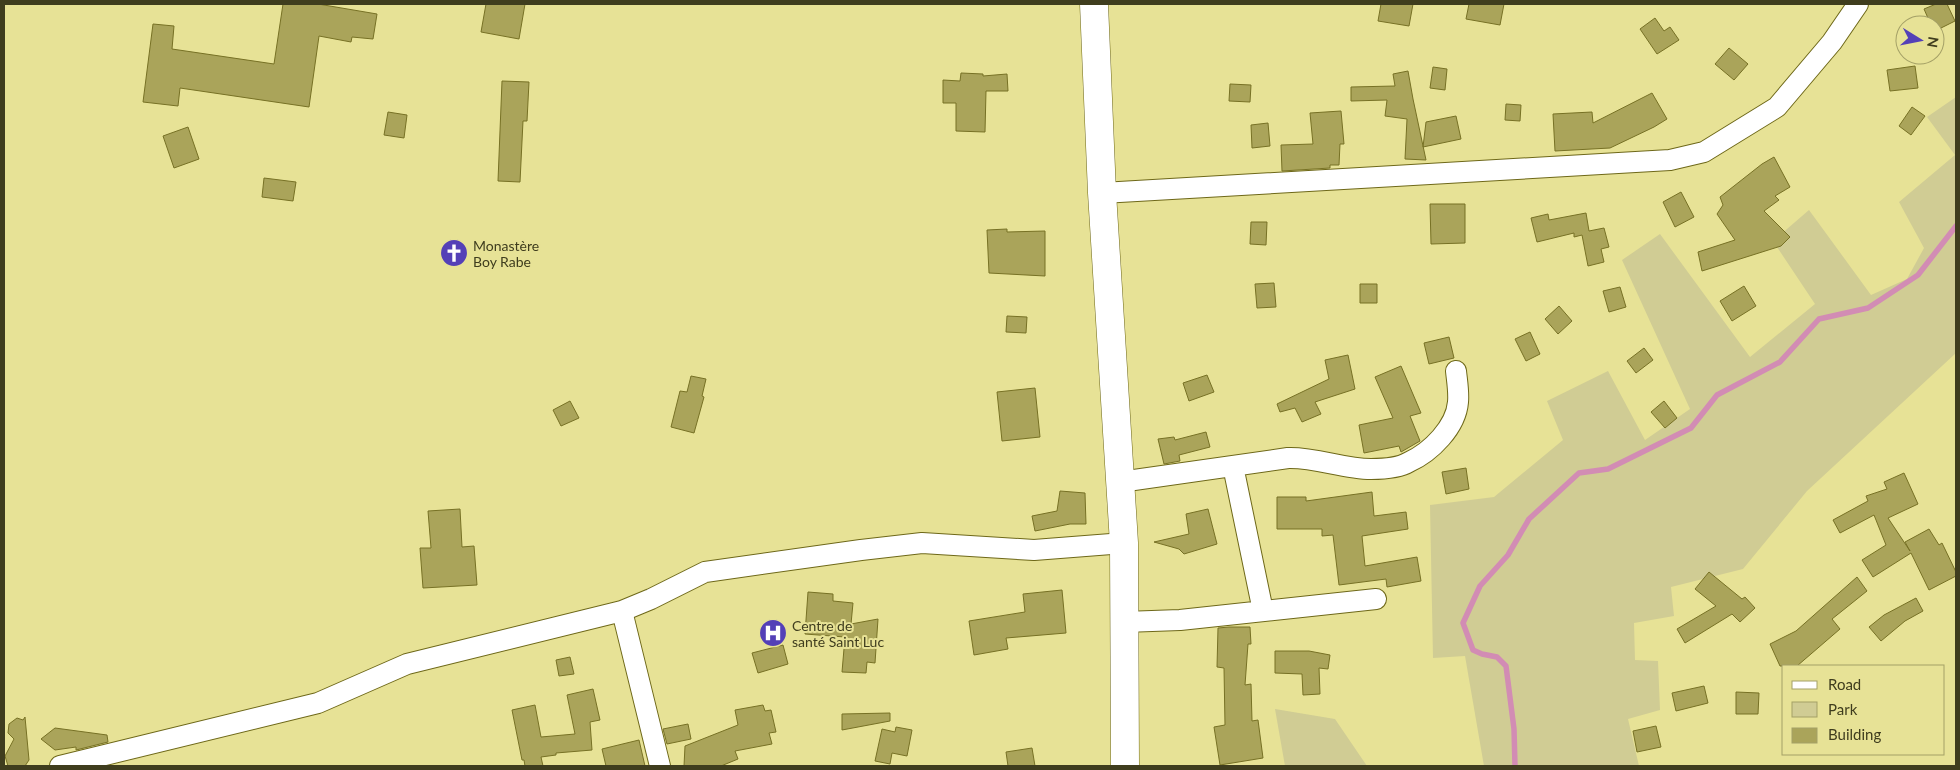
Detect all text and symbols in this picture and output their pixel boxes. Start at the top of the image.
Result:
north arrow [1895,15,1945,65]
text: N [1924,36,1943,49]
place label: Monastère Boy Rabe [473,237,539,270]
church icon: Monastère Boy Rabe [439,238,469,268]
place label: Centre de santé Saint Luc [792,617,884,650]
hospital icon: Centre de santé Saint Luc [758,618,788,648]
legend [1782,665,1945,755]
text: Road [1828,675,1861,693]
text: Park [1828,700,1858,718]
text: Building [1828,725,1881,743]

